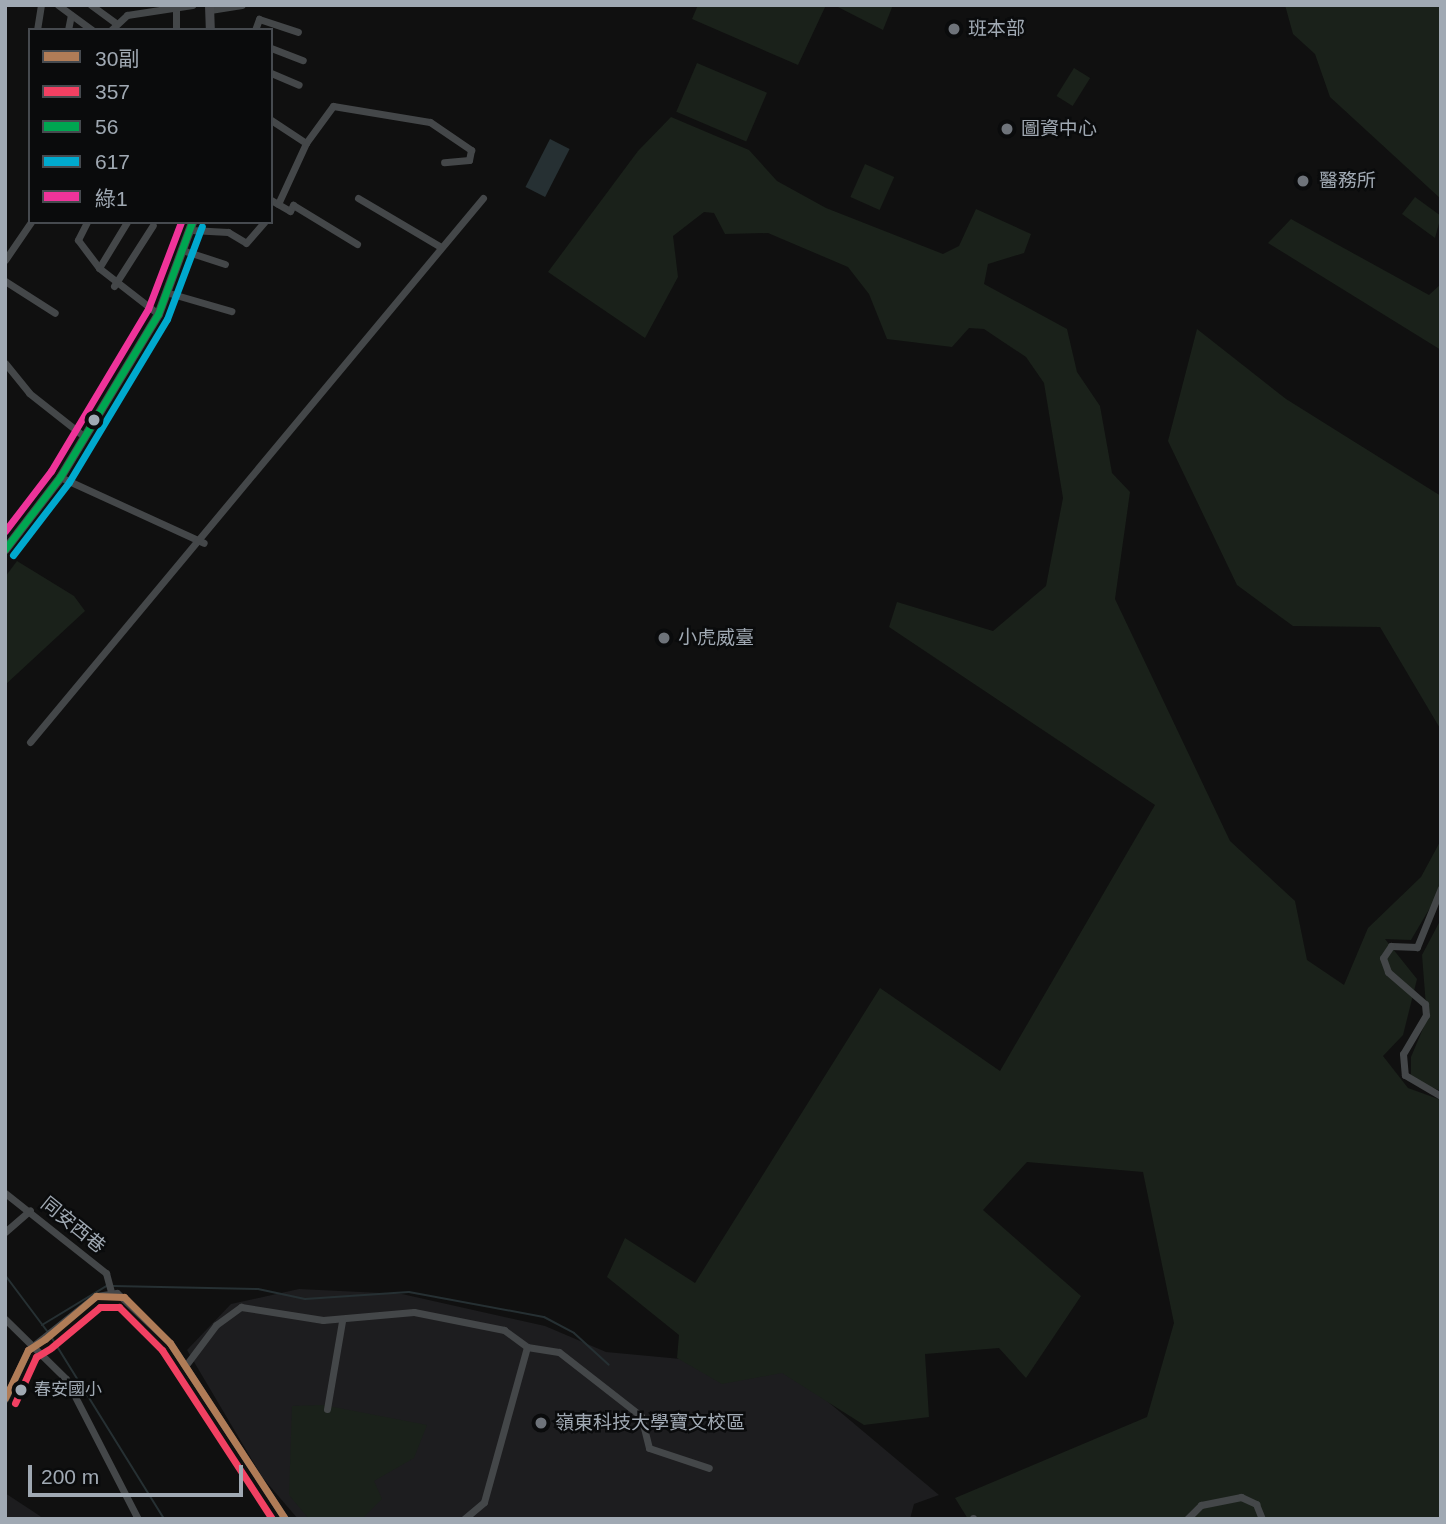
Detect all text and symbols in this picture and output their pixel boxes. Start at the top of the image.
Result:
place label: 班本部 [968,18,1025,40]
marker: 班本部 [946,21,962,37]
legend [28,28,273,224]
text: 30副 [95,47,139,70]
text: 357 [95,80,130,103]
text: 56 [95,115,118,138]
place label: 圖資中心 [1021,118,1097,140]
marker: 圖資中心 [999,121,1015,137]
text: 617 [95,150,130,173]
place label: 醫務所 [1319,170,1376,192]
marker: 醫務所 [1293,171,1313,191]
text: 綠1 [95,187,128,210]
unlabelled marker [87,413,101,427]
place label: 小虎威臺 [678,627,754,649]
marker: 小虎威臺 [656,630,672,646]
street label: 同安西巷 [36,1192,110,1258]
place label: 春安國小 [34,1380,102,1400]
marker: 春安國小 [14,1383,28,1397]
place label: 嶺東科技大學寶文校區 [555,1412,745,1434]
marker: 嶺東科技大學寶文校區 [533,1415,549,1431]
scale bar [32,1450,247,1494]
text: 200 m [41,1465,99,1488]

